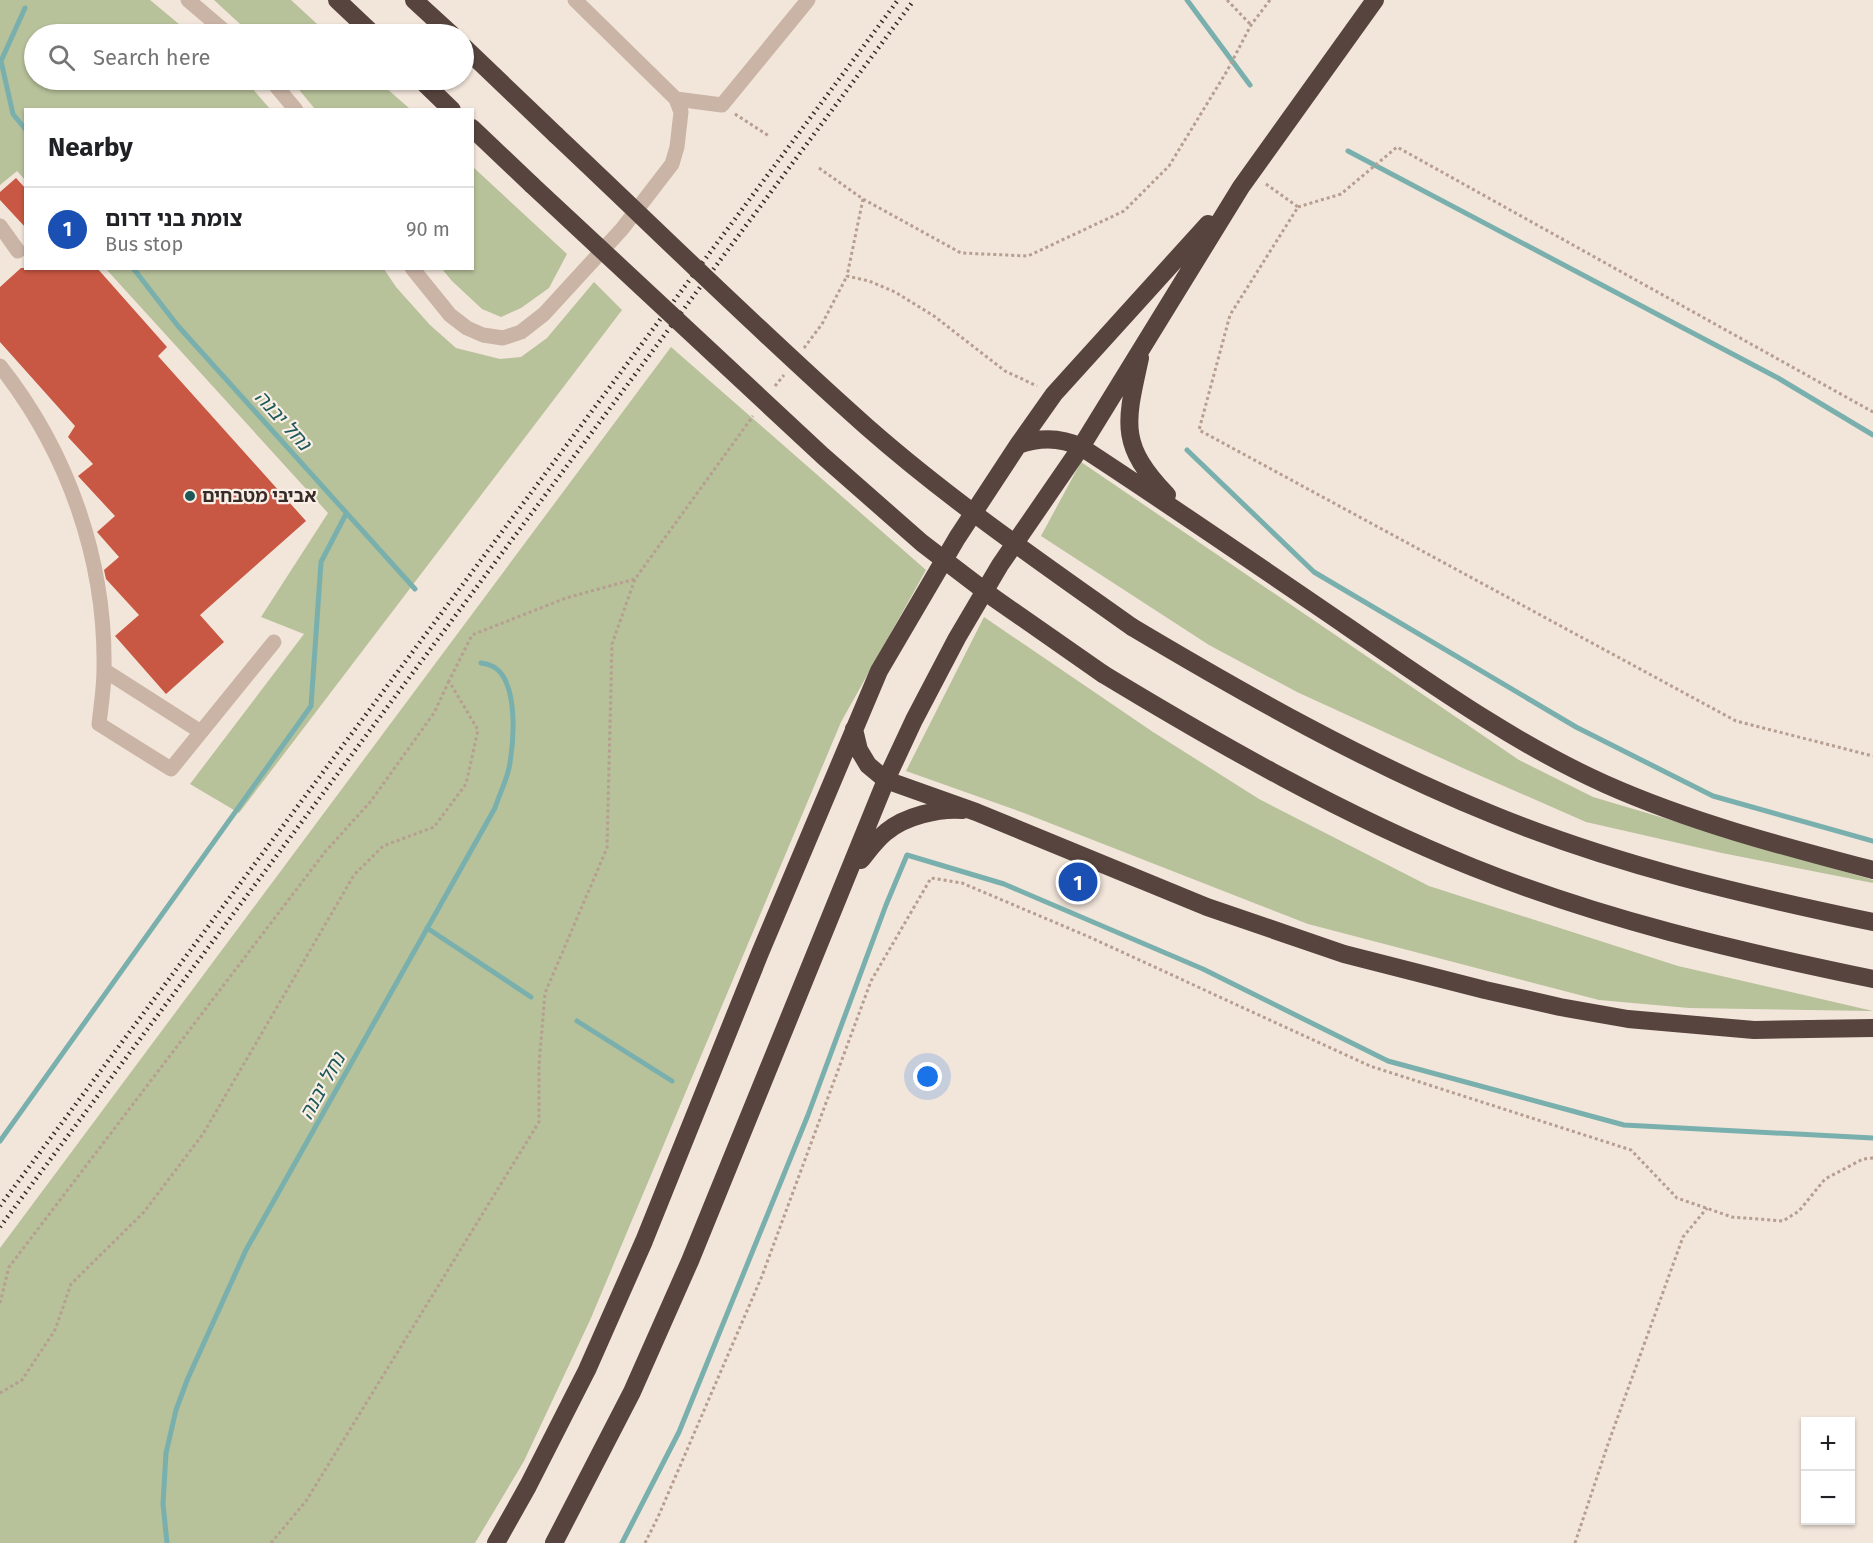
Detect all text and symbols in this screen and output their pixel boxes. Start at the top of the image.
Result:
search box [24,24,474,90]
icon: search [45,41,78,74]
text: Search here [93,44,211,71]
text: Nearby [48,132,133,163]
text: צומת בני דרום [105,205,243,232]
text: 1 [63,217,72,241]
text: 90 m [406,217,450,241]
text: Bus stop [105,232,183,256]
water label: נחל יבנה [250,385,317,456]
place label: אביבי מטבחים [202,485,316,507]
marker: אביבי מטבחים [183,489,197,503]
pin: 1 [1058,860,1098,904]
water label: נחל יבנה [294,1047,351,1124]
your location [913,1062,942,1091]
map controls [1801,1417,1855,1525]
button: + [1801,1417,1855,1471]
button: − [1801,1471,1855,1525]

